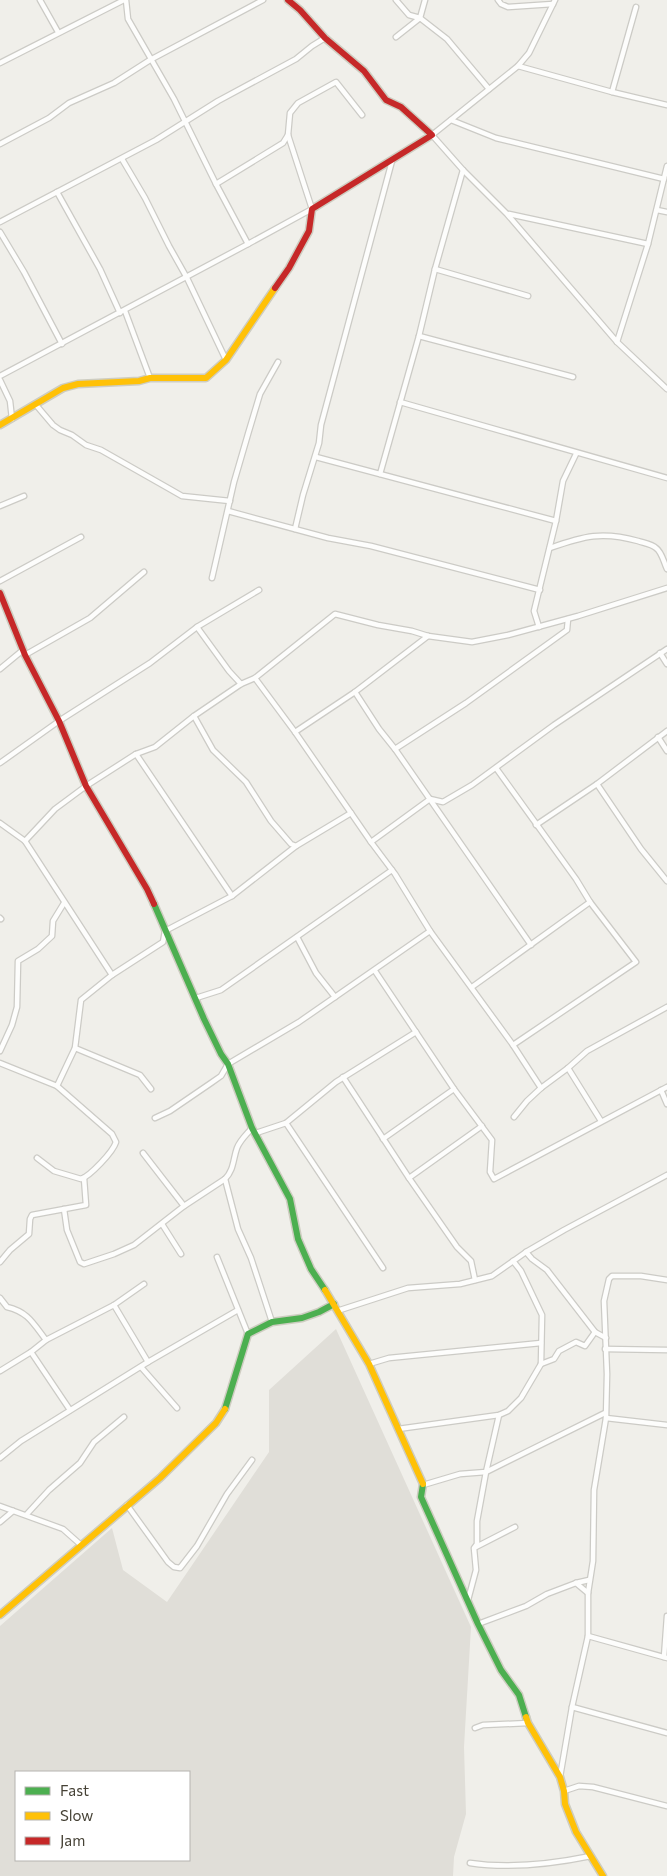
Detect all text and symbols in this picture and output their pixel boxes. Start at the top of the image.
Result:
legend [15,1771,190,1861]
text: Fast [60,1781,89,1799]
text: Slow [60,1806,93,1824]
text: Jam [60,1831,85,1849]

